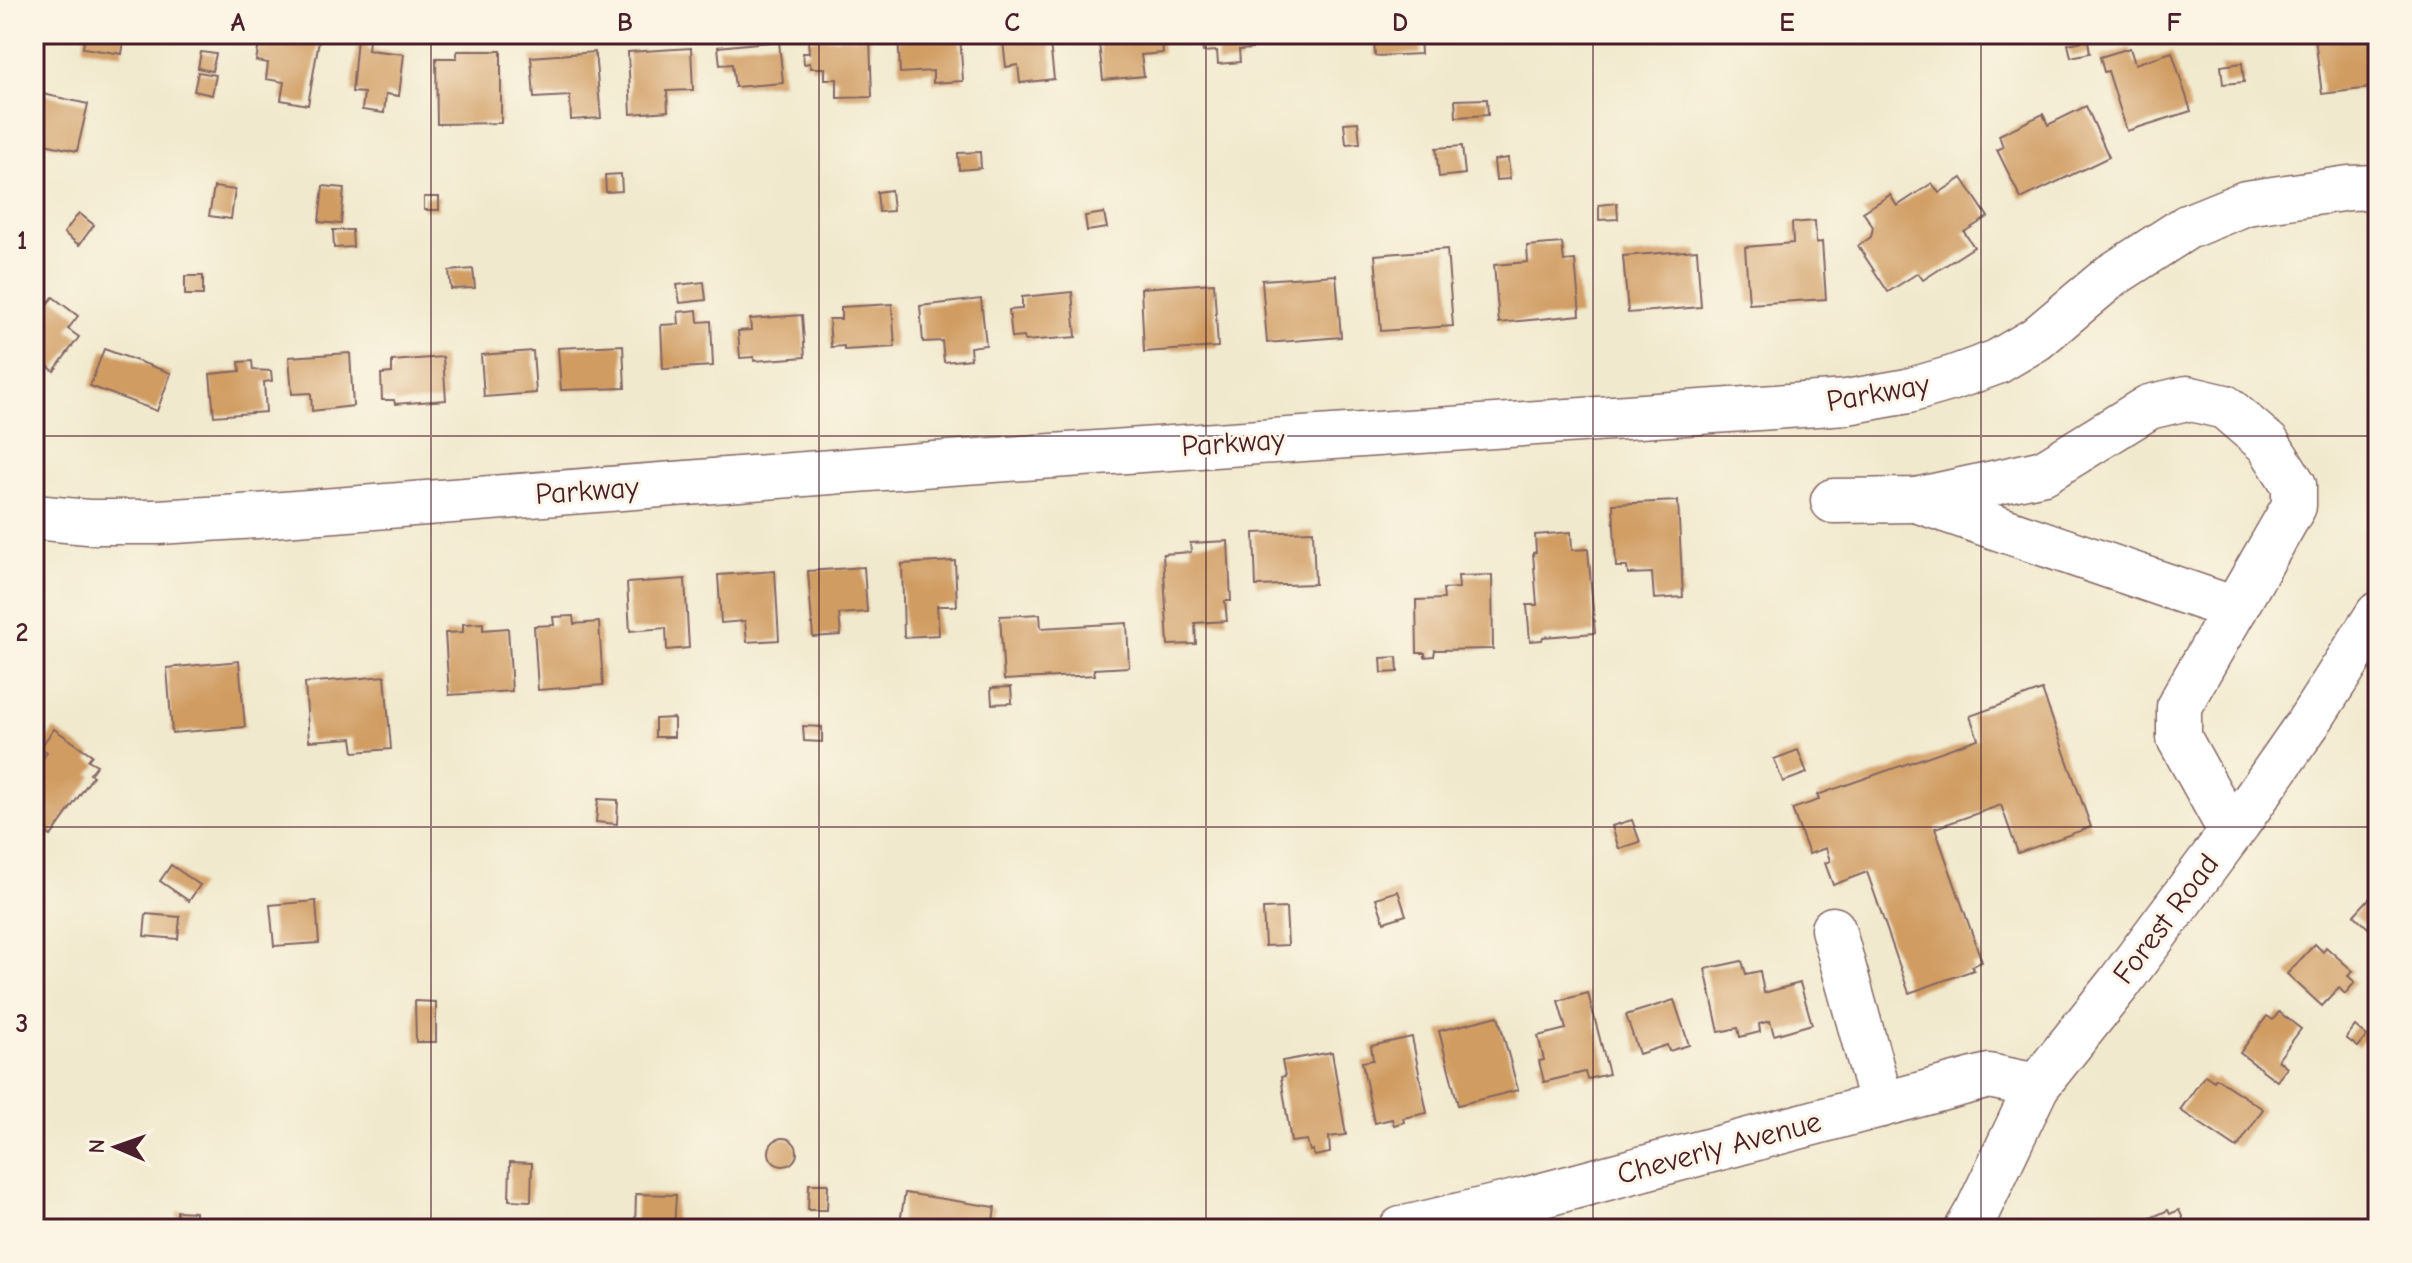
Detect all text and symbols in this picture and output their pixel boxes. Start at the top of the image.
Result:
text: A [231,8,246,38]
text: B [617,8,633,38]
text: C [1004,8,1020,38]
text: D [1392,8,1408,38]
text: E [1779,8,1795,38]
text: F [2166,8,2182,38]
text: 1 [17,226,27,256]
street label: Parkway [1824,367,1933,419]
street label: Parkway [1180,422,1287,464]
street label: Parkway [534,470,641,512]
text: 2 [16,618,28,648]
street label: Forest Road [2106,847,2226,991]
text: 3 [16,1009,28,1039]
street label: Cheverly Avenue [1613,1104,1825,1192]
north arrow [76,1107,156,1187]
text: N [84,1139,110,1154]

